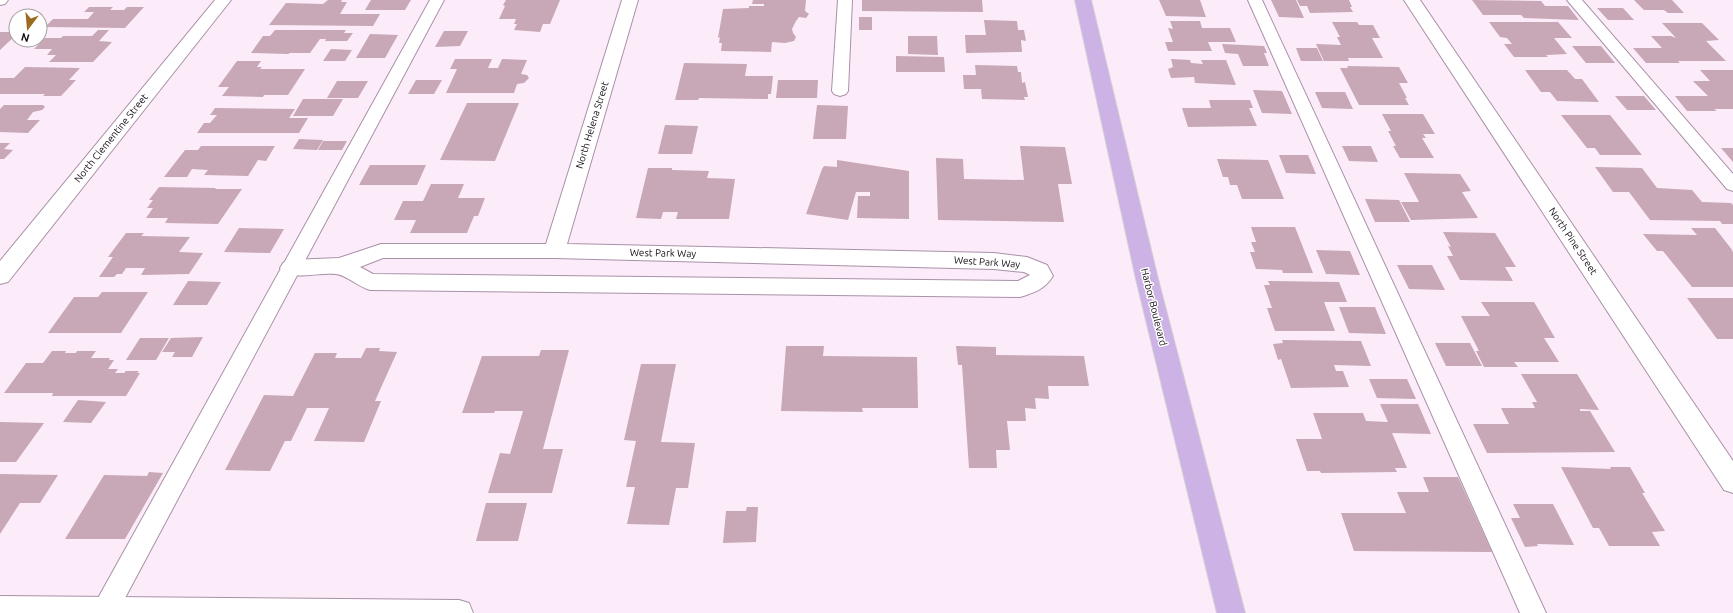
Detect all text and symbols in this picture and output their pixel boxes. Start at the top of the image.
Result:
north arrow [8,8,48,48]
text: N [20,31,31,45]
street label: North Helena Street [574,80,610,170]
street label: North Clementine Street [72,91,150,184]
street label: North Pine Street [1546,205,1600,277]
street label: West Park Way [630,247,696,259]
street label: West Park Way [954,254,1021,270]
street label: Harbor Boulevard [1139,267,1169,347]

